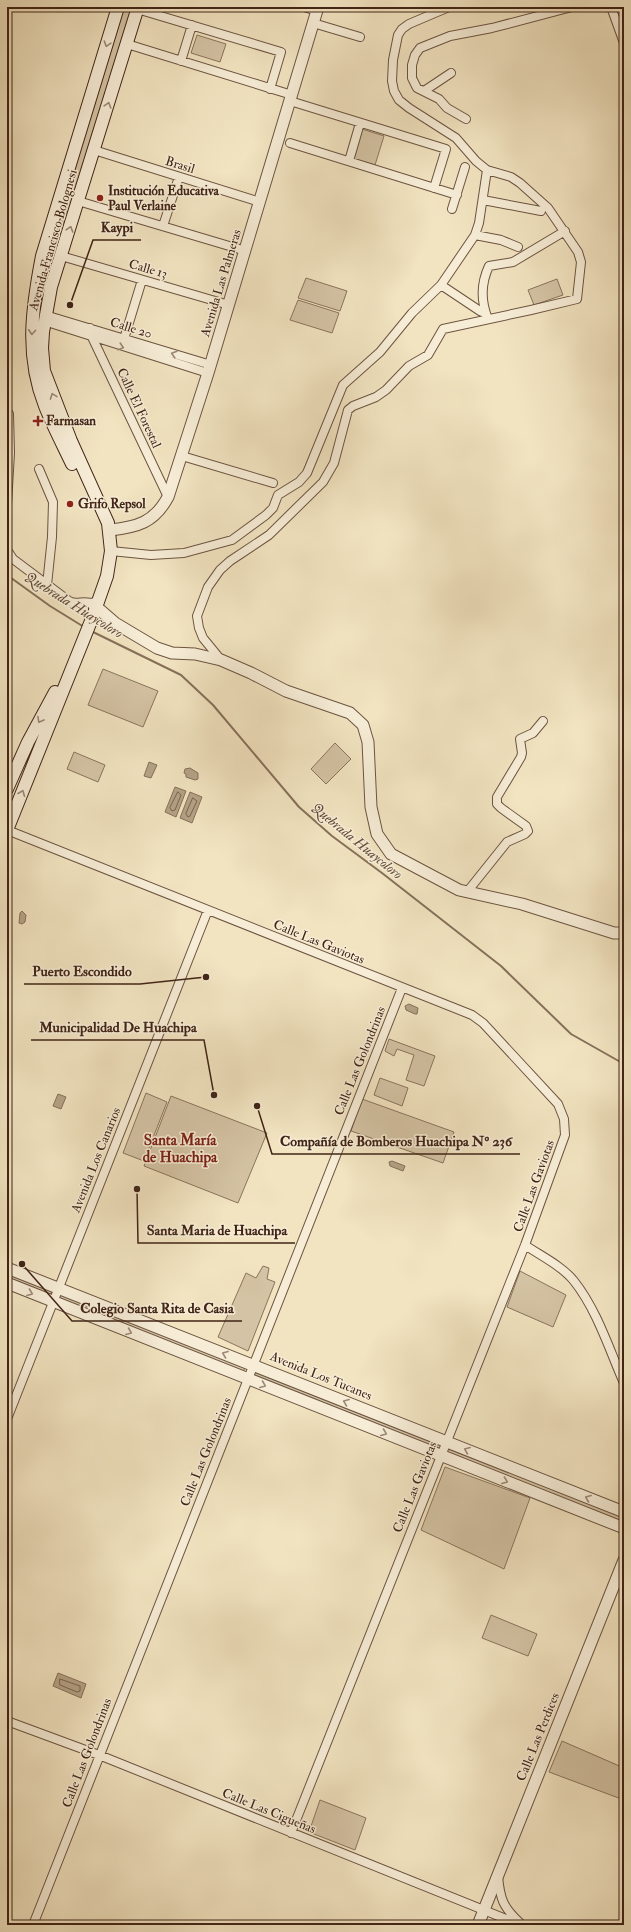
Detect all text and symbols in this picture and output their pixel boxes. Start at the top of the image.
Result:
one-way arrow [103,41,112,48]
one-way arrow [103,102,112,109]
street label: Brasil [163,153,197,177]
street label: Avenida Francisco Bolognesi [25,167,81,313]
place label: Institución Educativa Paul Verlaine [108,183,220,214]
marker: Institución Educativa Paul Verlaine [95,193,105,203]
callout: Kaypi [93,214,141,240]
text: Kaypi [101,219,133,237]
one-way arrow [65,226,74,233]
street label: Avenida Las Palmeras [197,227,245,340]
street label: Calle 13 [127,256,169,282]
street label: Calle 20 [108,314,154,342]
one-way arrow [27,329,36,335]
one-way arrow [118,342,125,350]
one-way arrow [170,350,177,359]
street label: Calle El Forestal [113,365,165,451]
one-way arrow [49,393,57,400]
place label: Farmasan [46,413,96,429]
marker: Farmasan [33,416,43,426]
place label: Grifo Repsol [78,496,146,513]
marker: Grifo Repsol [65,499,75,509]
water label: Quebrada Huaycoloro [21,568,126,643]
one-way arrow [37,716,44,723]
one-way arrow [17,790,25,797]
water label: Quebrada Huaycoloro [307,799,406,884]
street label: Calle Las Gaviotas [271,916,367,968]
callout: Puerto Escondido [24,958,140,984]
text: Puerto Escondido [32,963,132,980]
street label: Calle Las Golondrinas [331,1004,389,1118]
callout: Municipalidad De Huachipa [31,1014,204,1040]
text: Municipalidad De Huachipa [38,1019,198,1037]
street label: Avenida Los Canarios [67,1105,125,1216]
callout: Compañía de Bomberos Huachipa Nº 236 [272,1128,520,1154]
district label: Santa María de Huachipa [143,1131,218,1168]
text: Compañía de Bomberos Huachipa Nº 236 [280,1133,513,1151]
street label: Calle Las Gaviotas [510,1137,558,1234]
callout: Santa Maria de Huachipa [138,1217,295,1243]
text: Santa Maria de Huachipa [147,1222,288,1240]
one-way arrow [27,1288,34,1296]
callout: Colegio Santa Rita de Casia [72,1295,242,1321]
text: Colegio Santa Rita de Casia [80,1300,235,1318]
one-way arrow [126,1327,133,1335]
street label: Avenida Los Tucanes [267,1348,375,1404]
one-way arrow [222,1350,229,1358]
one-way arrow [260,1380,267,1388]
street label: Calle Las Golondrinas [177,1395,235,1509]
one-way arrow [343,1398,350,1406]
one-way arrow [380,1428,387,1436]
street label: Calle Las Gaviotas [389,1439,441,1535]
one-way arrow [463,1446,470,1454]
one-way arrow [501,1476,508,1484]
one-way arrow [584,1494,591,1502]
street label: Calle Las Perdices [513,1690,563,1784]
street label: Calle Las Golondrinas [59,1695,115,1810]
street label: Calle Las Cigueñas [220,1785,319,1837]

